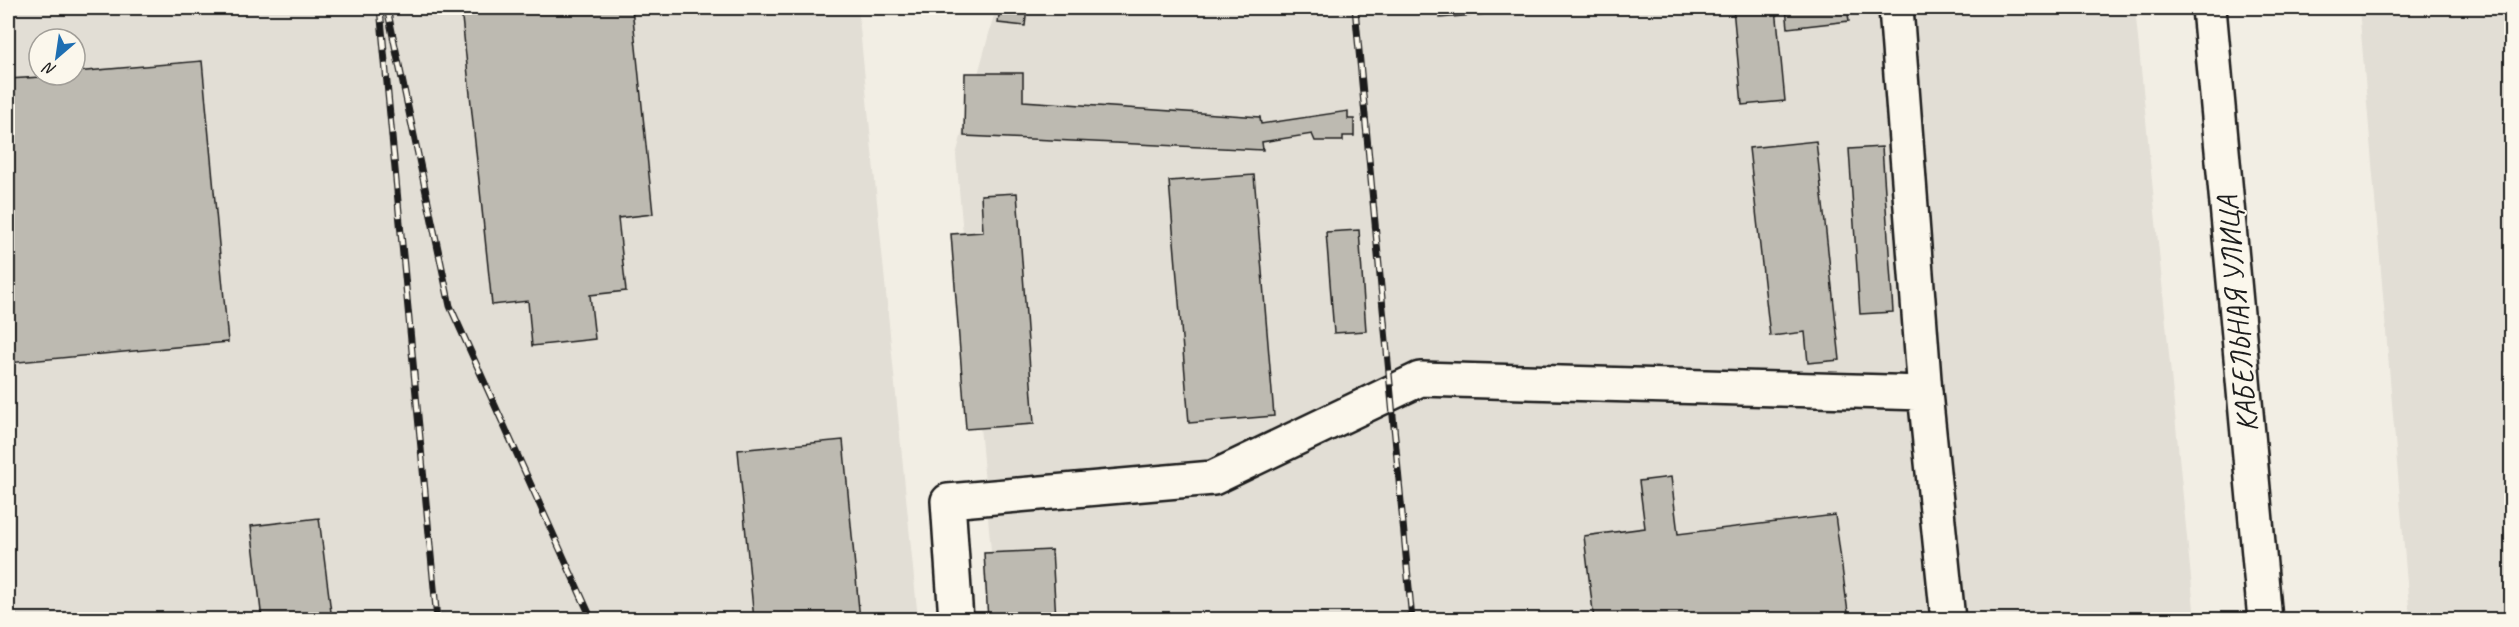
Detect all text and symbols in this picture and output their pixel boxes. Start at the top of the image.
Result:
north arrow [27,27,87,87]
text: N [38,57,59,80]
street label: КАБЕЛЬНАЯ УЛИЦА [2208,192,2266,434]

